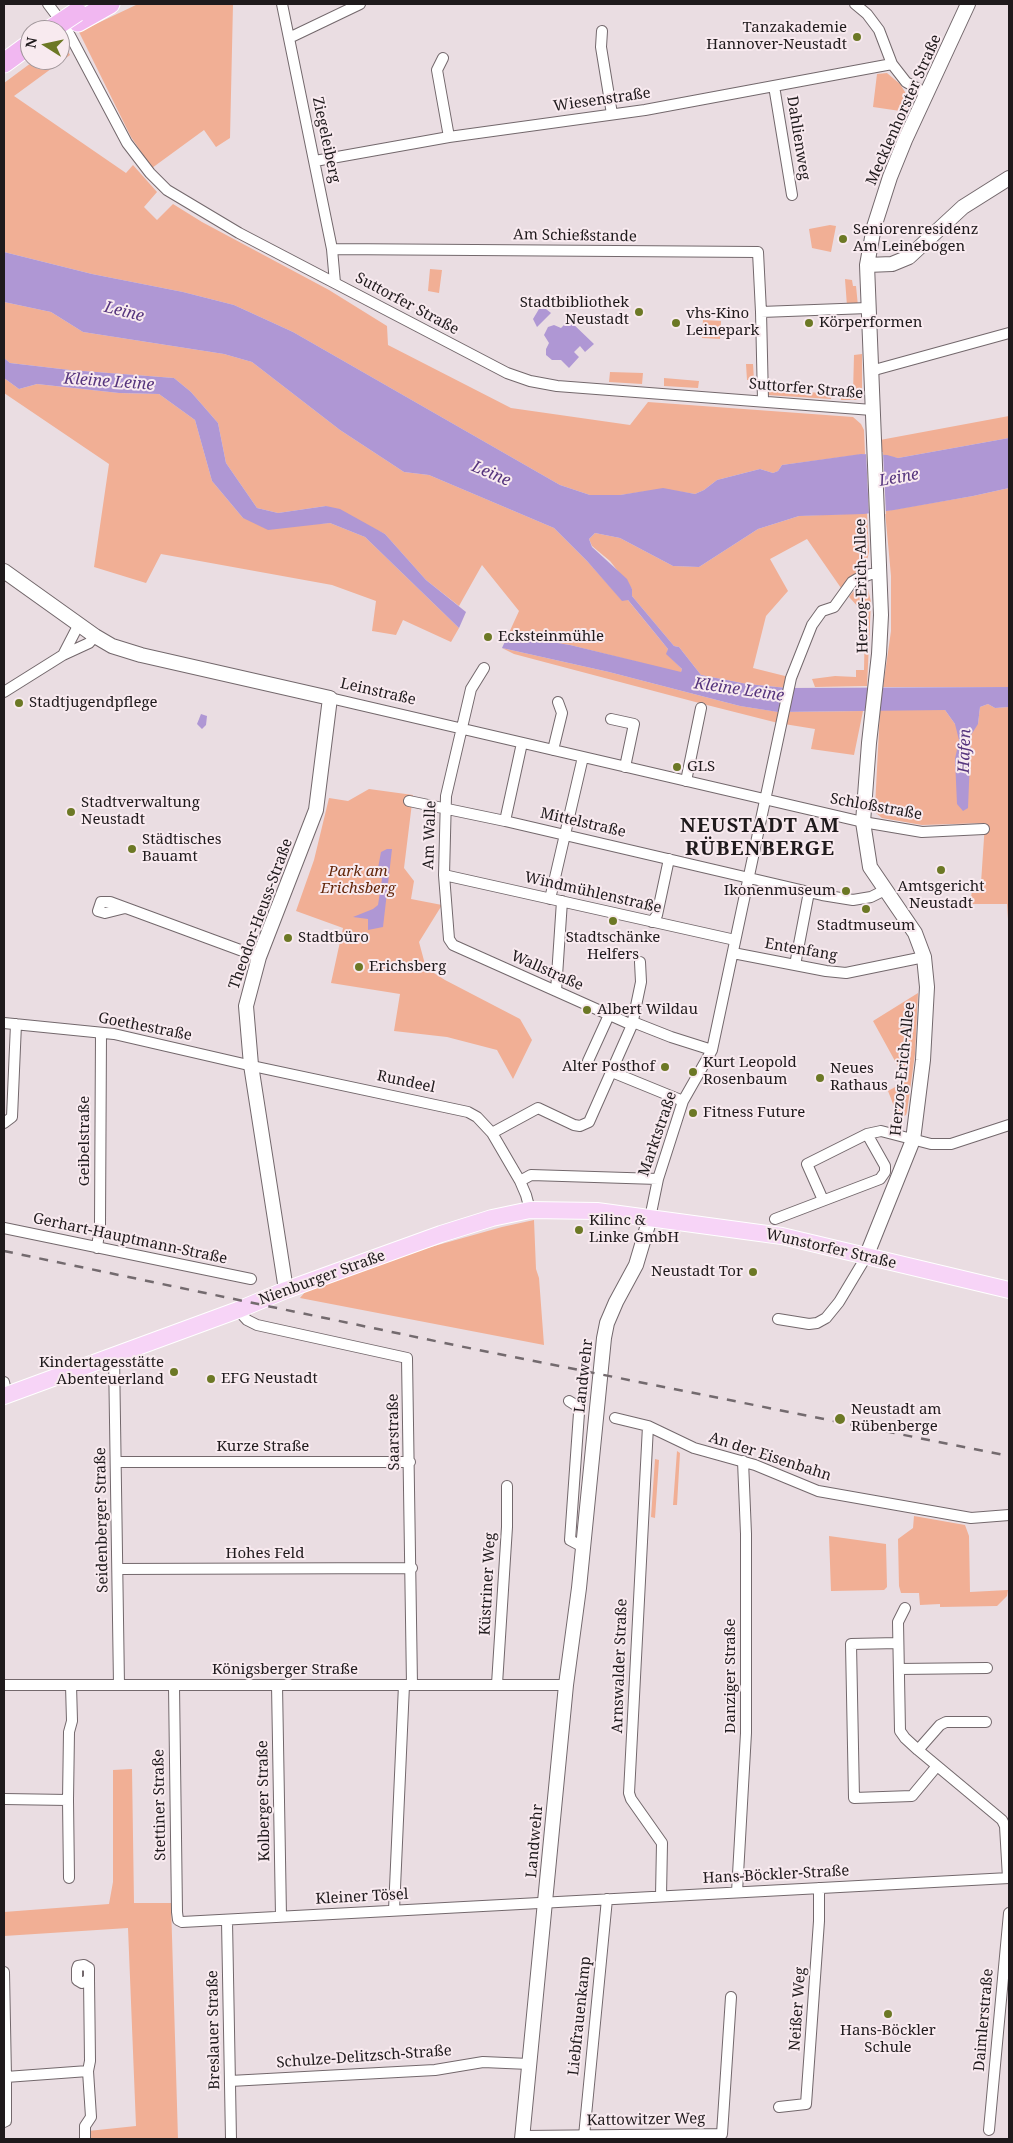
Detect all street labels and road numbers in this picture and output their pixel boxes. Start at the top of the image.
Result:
street label: Mecklenhorster Straße [863,32,945,188]
street label: Wiesenstraße [552,84,652,116]
street label: Ziegeleiberg [308,95,344,185]
street label: Dahlienweg [782,95,814,181]
street label: Am Schießstande [513,226,637,246]
street label: Suttorfer Straße [352,269,462,339]
street label: Suttorfer Straße [748,375,864,403]
street label: Herzog-Erich-Allee [852,518,872,654]
street label: Leinstraße [339,675,417,709]
street label: Schloßstraße [829,790,923,824]
street label: Am Walle [420,800,440,870]
street label: Mittelstraße [539,804,627,842]
street label: Theodor-Heuss-Straße [225,836,297,992]
street label: Windmühlenstraße [523,868,663,918]
street label: Entenfang [763,935,839,965]
street label: Wallstraße [508,947,586,995]
street label: Herzog-Erich-Allee [887,1001,919,1137]
street label: Goethestraße [97,1009,193,1045]
street label: Rundeel [375,1067,437,1097]
street label: Marktstraße [635,1089,681,1179]
street label: Geibelstraße [76,1096,94,1186]
street label: Gerhart-Hauptmann-Straße [31,1210,229,1268]
street label: Wunstorfer Straße [764,1225,898,1273]
street label: Nienburger Straße [256,1247,388,1309]
street label: Landwehr [571,1338,597,1414]
street label: Saarstraße [384,1393,404,1471]
street label: An der Eisenbahn [706,1429,834,1485]
street label: Kurze Straße [217,1438,309,1456]
street label: Seidenberger Straße [92,1447,112,1593]
street label: Küstriner Weg [476,1532,500,1636]
street label: Hohes Feld [226,1545,304,1563]
street label: Arnswalder Straße [609,1598,631,1734]
street label: Danziger Straße [722,1619,740,1733]
street label: Königsberger Straße [212,1661,358,1679]
street label: Kolberger Straße [254,1740,274,1862]
street label: Stettiner Straße [150,1749,170,1861]
street label: Landwehr [523,1803,547,1879]
street label: Hans-Böckler-Straße [702,1862,850,1888]
street label: Kleiner Tösel [315,1886,409,1908]
street label: Liebfrauenkamp [565,1955,595,2077]
street label: Neißer Weg [786,1967,810,2051]
street label: Daimlerstraße [971,1968,997,2072]
street label: Breslauer Straße [204,1970,224,2090]
street label: Schulze-Delitzsch-Straße [276,2042,452,2072]
street label: Kattowitzer Weg [586,2110,706,2130]

